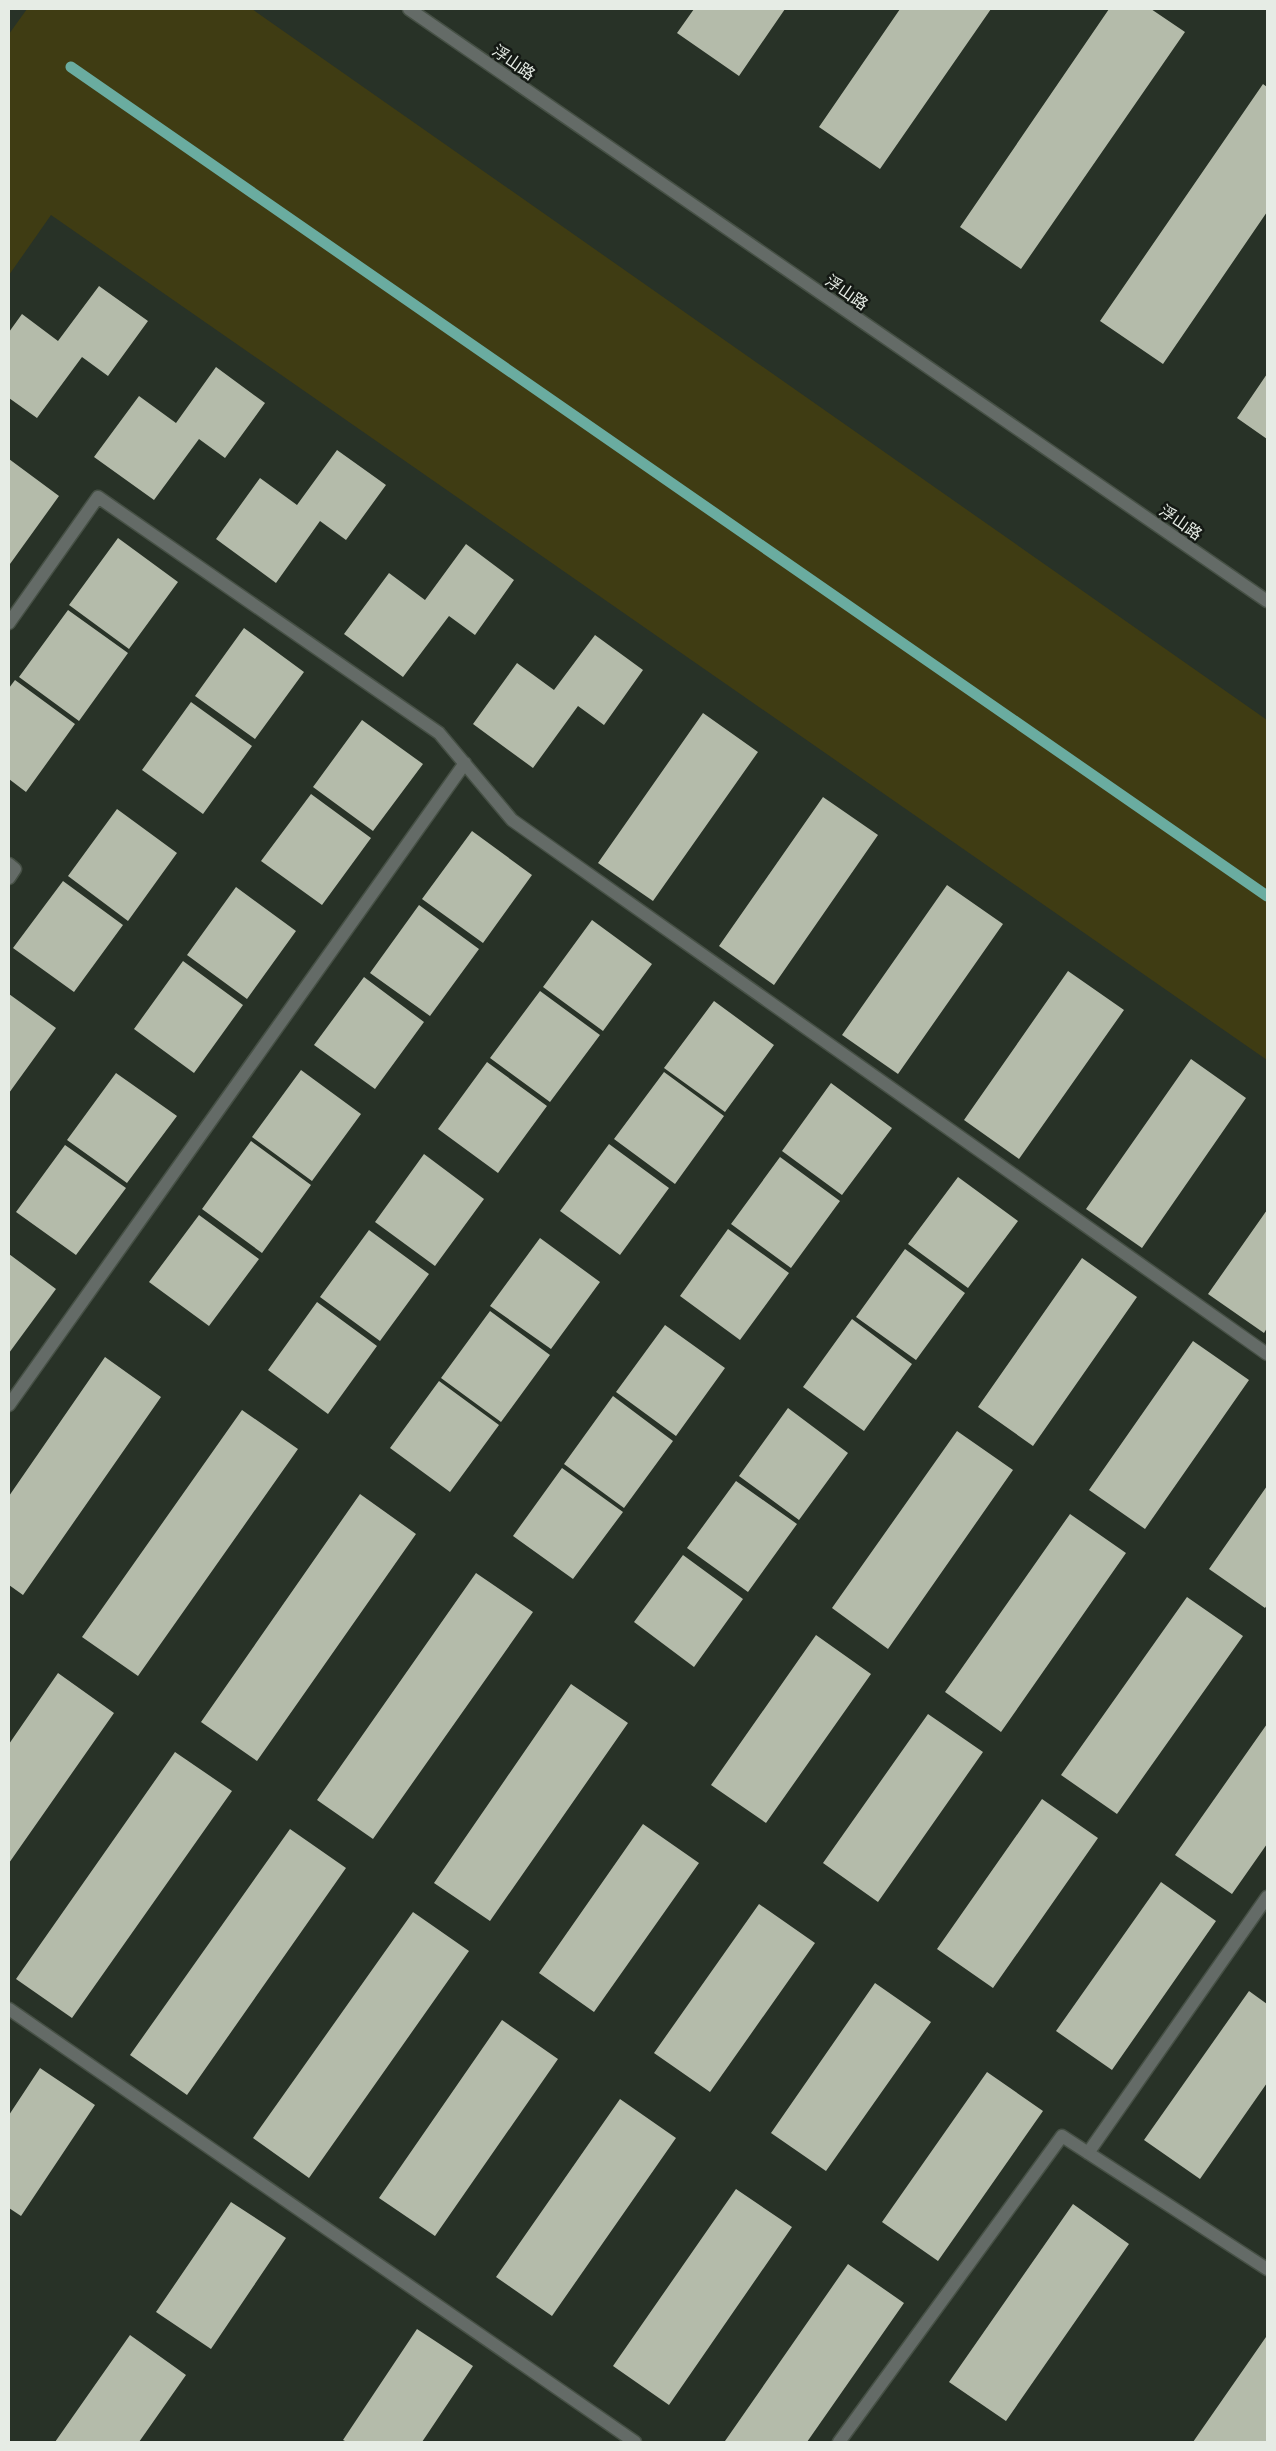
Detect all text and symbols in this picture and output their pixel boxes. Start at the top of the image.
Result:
street label: 浮山路 [489,40,539,83]
street label: 浮山路 [822,270,872,313]
street label: 浮山路 [1156,500,1206,543]

